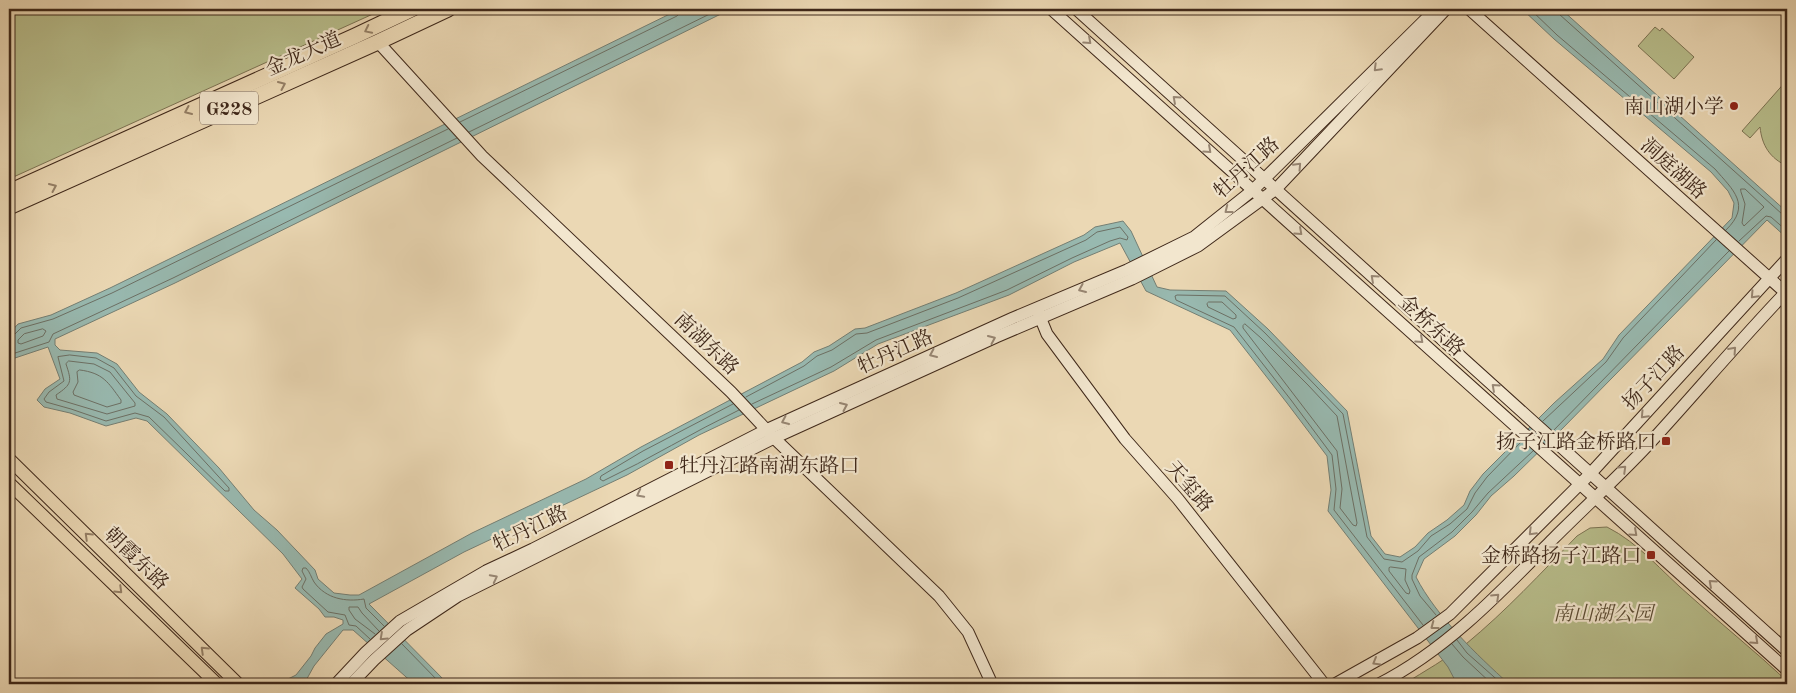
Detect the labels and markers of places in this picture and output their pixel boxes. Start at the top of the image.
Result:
place label: 南山湖小学 [1624,96,1724,118]
marker: 南山湖小学 [1728,100,1740,112]
place label: 扬子江路金桥路口 [1496,431,1656,453]
marker: 扬子江路金桥路口 [1660,435,1672,447]
place label: 牡丹江路南湖东路口 [679,455,859,477]
marker: 牡丹江路南湖东路口 [663,459,675,471]
place label: 金桥路扬子江路口 [1481,545,1641,567]
marker: 金桥路扬子江路口 [1645,549,1657,561]

